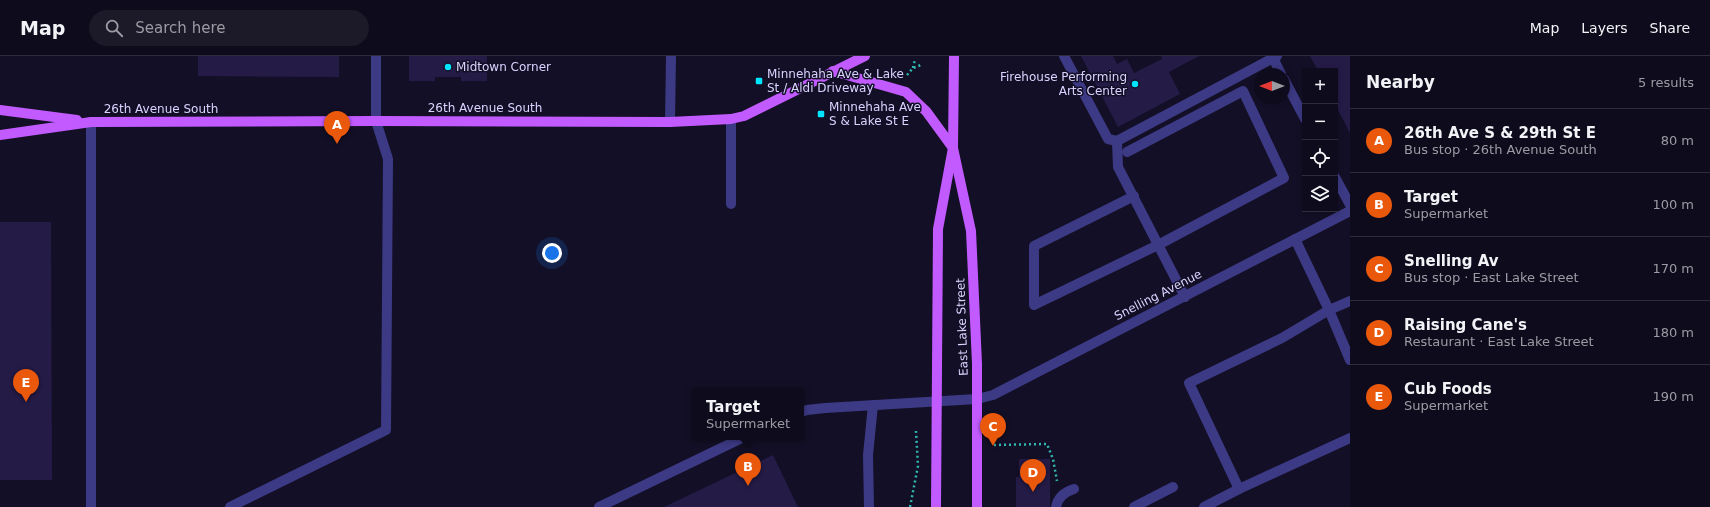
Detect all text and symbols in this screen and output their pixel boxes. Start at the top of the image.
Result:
search box [89,10,369,46]
text: Map [20,17,65,39]
icon: search [103,17,125,39]
text: Search here [135,19,225,37]
text: Map [1530,20,1559,36]
text: Layers [1581,20,1628,36]
text: Share [1650,20,1690,36]
place label: Midtown Corner [456,60,551,74]
marker: Midtown Corner [443,62,453,72]
place label: Minnehaha Ave & Lake St / Aldi Driveway [767,67,904,95]
north arrow [1254,68,1290,104]
map controls [1302,68,1338,212]
button: + [1302,68,1338,104]
place label: Firehouse Performing Arts Center [1000,70,1127,98]
text: Nearby [1366,72,1435,92]
text: 5 results [1638,75,1694,90]
marker: Minnehaha Ave & Lake St / Aldi Driveway [754,76,764,86]
marker: Firehouse Performing Arts Center [1130,79,1140,89]
place label: Minnehaha Ave S & Lake St E [829,100,921,128]
street label: 26th Avenue South [428,101,542,115]
street label: 26th Avenue South [104,102,218,116]
button: − [1302,104,1338,140]
marker: Minnehaha Ave S & Lake St E [816,109,826,119]
pin: A [324,111,350,144]
text: 26th Ave S & 29th St E [1404,124,1596,142]
text: A [1374,133,1384,148]
text: 80 m [1661,133,1694,148]
button: locate [1302,140,1338,176]
text: Bus stop · 26th Avenue South [1404,142,1597,157]
button: layers [1302,176,1338,212]
text: Target [1404,188,1458,206]
text: B [1374,197,1384,212]
text: 100 m [1652,197,1694,212]
text: Supermarket [1404,206,1488,221]
your location [542,243,562,263]
text: Snelling Av [1404,252,1499,270]
text: C [1374,261,1384,276]
text: 170 m [1652,261,1694,276]
street label: Snelling Avenue [1112,267,1204,323]
text: Bus stop · East Lake Street [1404,270,1579,285]
street label: East Lake Street [953,278,971,376]
text: Raising Cane's [1404,316,1527,334]
text: D [1374,325,1384,340]
text: 180 m [1652,325,1694,340]
text: Restaurant · East Lake Street [1404,334,1594,349]
pin: E [13,369,39,402]
text: Cub Foods [1404,380,1492,398]
popup [692,388,804,440]
text: E [1375,389,1383,404]
text: 190 m [1652,389,1694,404]
text: Target [706,398,760,416]
text: Supermarket [1404,398,1488,413]
pin: C [980,413,1006,446]
text: Supermarket [706,416,790,431]
pin: B [735,453,761,486]
pin: D [1020,459,1046,492]

